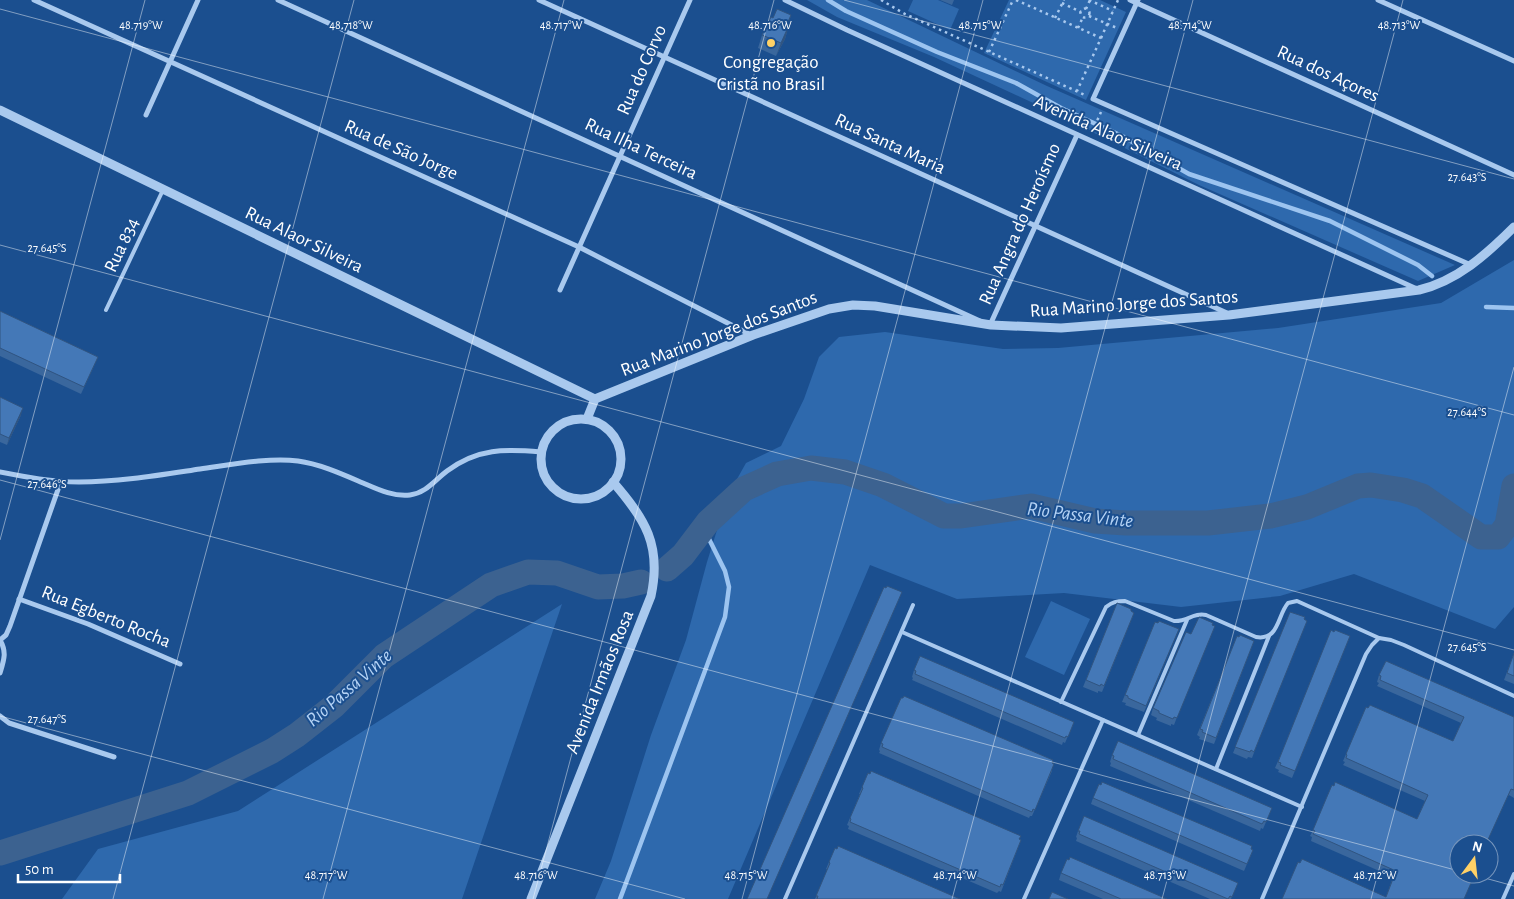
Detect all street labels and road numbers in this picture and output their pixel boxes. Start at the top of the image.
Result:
street label: Rua do Corvo [614,22,670,118]
street label: Rua dos Açores [1274,42,1382,106]
street label: Avenida Alaor Silveira [1031,92,1185,174]
street label: Rua Santa Maria [832,110,948,178]
street label: Rua Ilha Terceira [582,115,700,183]
street label: Rua de São Jorge [341,116,461,184]
street label: Rua Angra do Heroísmo [976,140,1064,308]
street label: Rua Alaor Silveira [242,203,366,277]
street label: Rua 834 [101,215,143,275]
street label: Rua Marino Jorge dos Santos [1029,287,1239,321]
street label: Rua Marino Jorge dos Santos [618,288,820,380]
street label: Rua Egberto Rocha [39,582,174,652]
street label: Avenida Irmãos Rosa [563,607,638,756]

